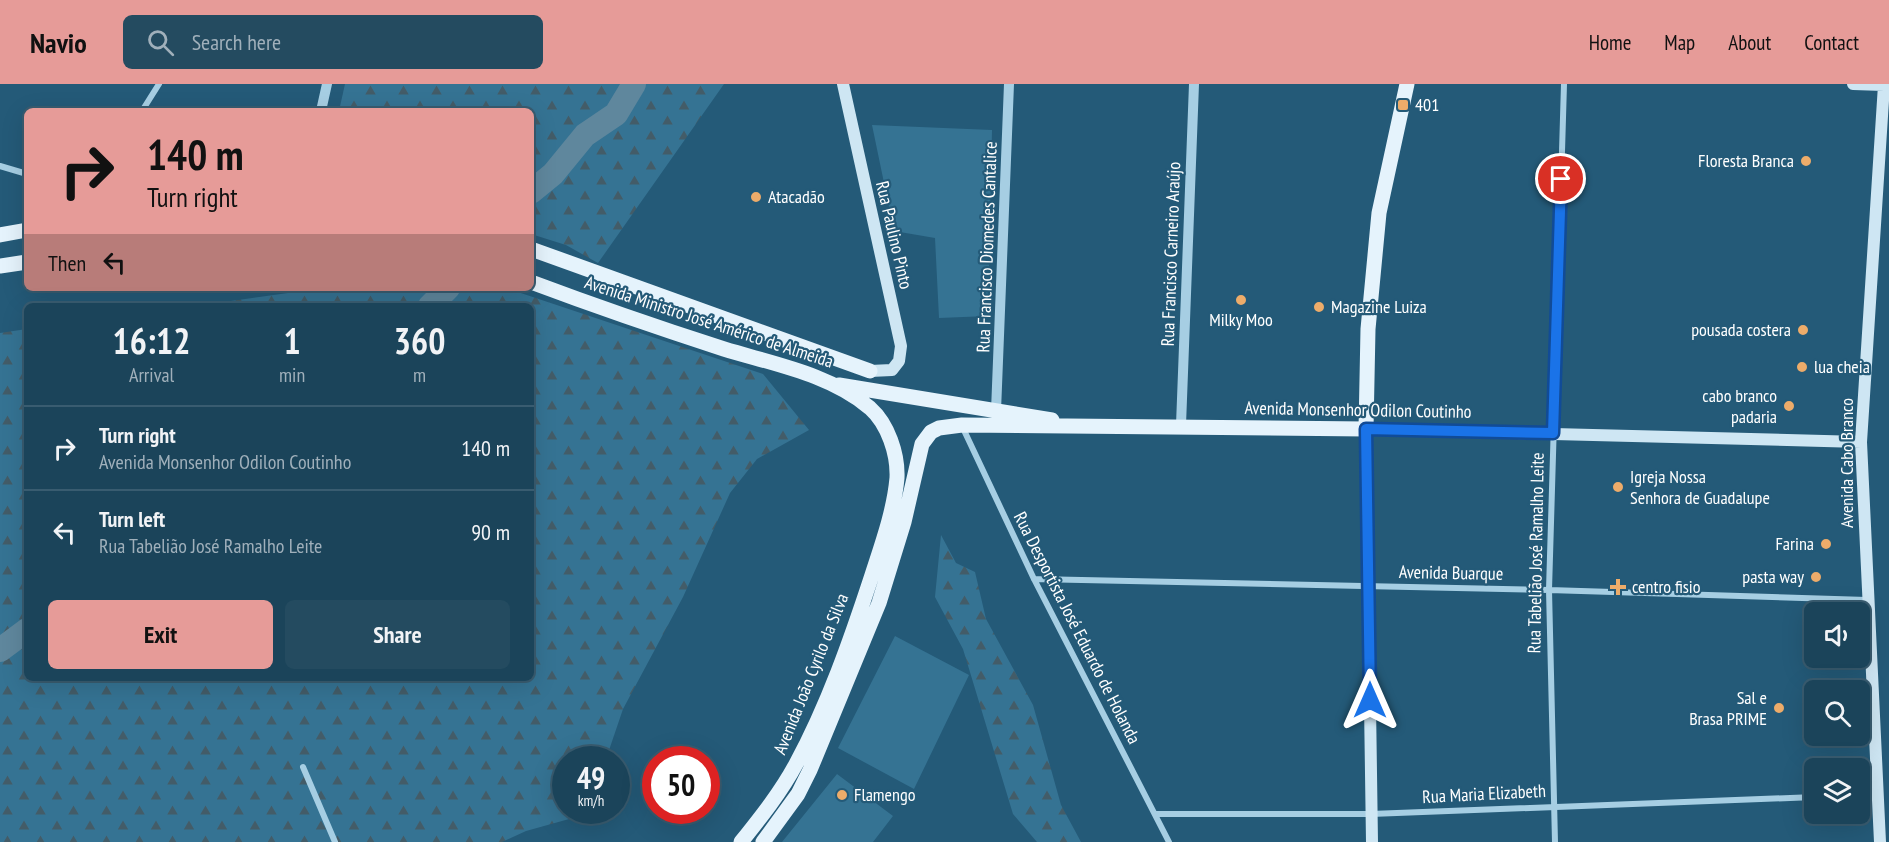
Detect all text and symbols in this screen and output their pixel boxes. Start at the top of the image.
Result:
search box [123,15,543,69]
text: Navio [30,24,87,61]
icon: search [144,26,177,59]
text: Search here [192,28,281,56]
text: Home [1589,29,1631,56]
text: Map [1664,29,1695,56]
text: About [1728,29,1771,56]
text: Contact [1804,29,1859,56]
place label: 401 [1415,93,1439,116]
marker: 401 [1396,98,1410,112]
text: 140 m [147,127,244,182]
icon: right [48,132,126,210]
street label: Rua Francisco Diomedes Cantalice [971,141,1002,353]
place label: Floresta Branca [1698,149,1794,172]
pin [1535,153,1586,204]
marker: Floresta Branca [1799,154,1813,168]
street label: Rua Francisco Carneiro Araújo [1156,161,1185,347]
icon: arrive [1544,162,1577,195]
street label: Rua Paulino Pinto [871,179,918,291]
text: Turn right [147,180,238,214]
place label: Atacadão [768,185,825,208]
marker: Atacadão [749,190,763,204]
icon: left [98,246,131,279]
text: Then [48,249,86,277]
street label: Avenida Ministro José Américo de Almeida [582,270,836,373]
marker: Milky Moo [1234,293,1248,307]
place label: Magazine Luiza [1331,295,1427,318]
marker: Magazine Luiza [1312,300,1326,314]
place label: Milky Moo [1209,308,1273,331]
text: 16:12 [113,317,190,364]
text: 1 [283,317,301,364]
text: 360 [394,317,445,364]
place label: pousada costera [1691,318,1791,341]
marker: pousada costera [1796,323,1810,337]
place label: lua cheia [1814,355,1870,378]
marker: lua cheia [1795,360,1809,374]
text: Arrival [129,362,174,388]
text: min [279,362,305,388]
text: m [413,362,426,388]
place label: cabo branco padaria [1702,384,1777,428]
street label: Avenida Monsenhor Odilon Coutinho [1244,396,1472,423]
street label: Avenida Cabo Branco [1835,398,1858,528]
marker: cabo branco padaria [1782,399,1796,413]
text: Turn right [99,421,176,449]
icon: right [48,432,81,465]
text: 140 m [461,434,510,462]
text: Avenida Monsenhor Odilon Coutinho [99,449,351,475]
street label: Rua Tabelião José Ramalho Leite [1522,452,1549,654]
place label: Igreja Nossa Senhora de Guadalupe [1630,465,1770,509]
marker: Igreja Nossa Senhora de Guadalupe [1611,480,1625,494]
text: Turn left [99,505,165,533]
street label: Rua Desportista José Eduardo de Holanda [1009,508,1146,748]
icon: left [48,516,81,549]
text: 90 m [471,518,510,546]
place label: Farina [1775,532,1814,555]
text: Rua Tabelião José Ramalho Leite [99,533,322,559]
marker: Farina [1819,537,1833,551]
street label: Avenida Buarque [1399,560,1503,585]
place label: pasta way [1742,565,1804,588]
marker: pasta way [1809,570,1823,584]
place label: centro fisio [1632,575,1701,598]
marker: centro fisio [1609,578,1627,596]
street label: Avenida João Cyrilo da Silva [768,590,853,758]
button: Exit [48,600,273,669]
button: Share [285,600,510,669]
map controls [1804,602,1870,824]
button: sound [1804,602,1870,668]
position arrow [1338,668,1402,732]
button: search [1804,680,1870,746]
place label: Sal e Brasa PRIME [1689,686,1767,730]
marker: Sal e Brasa PRIME [1772,701,1786,715]
speed limit sign: 50 [642,746,720,824]
text: 49 [577,758,605,797]
button: layers [1804,758,1870,824]
street label: Rua Maria Elizabeth [1422,779,1546,808]
place label: Flamengo [854,783,916,806]
marker: Flamengo [835,788,849,802]
text: km/h [578,791,604,810]

